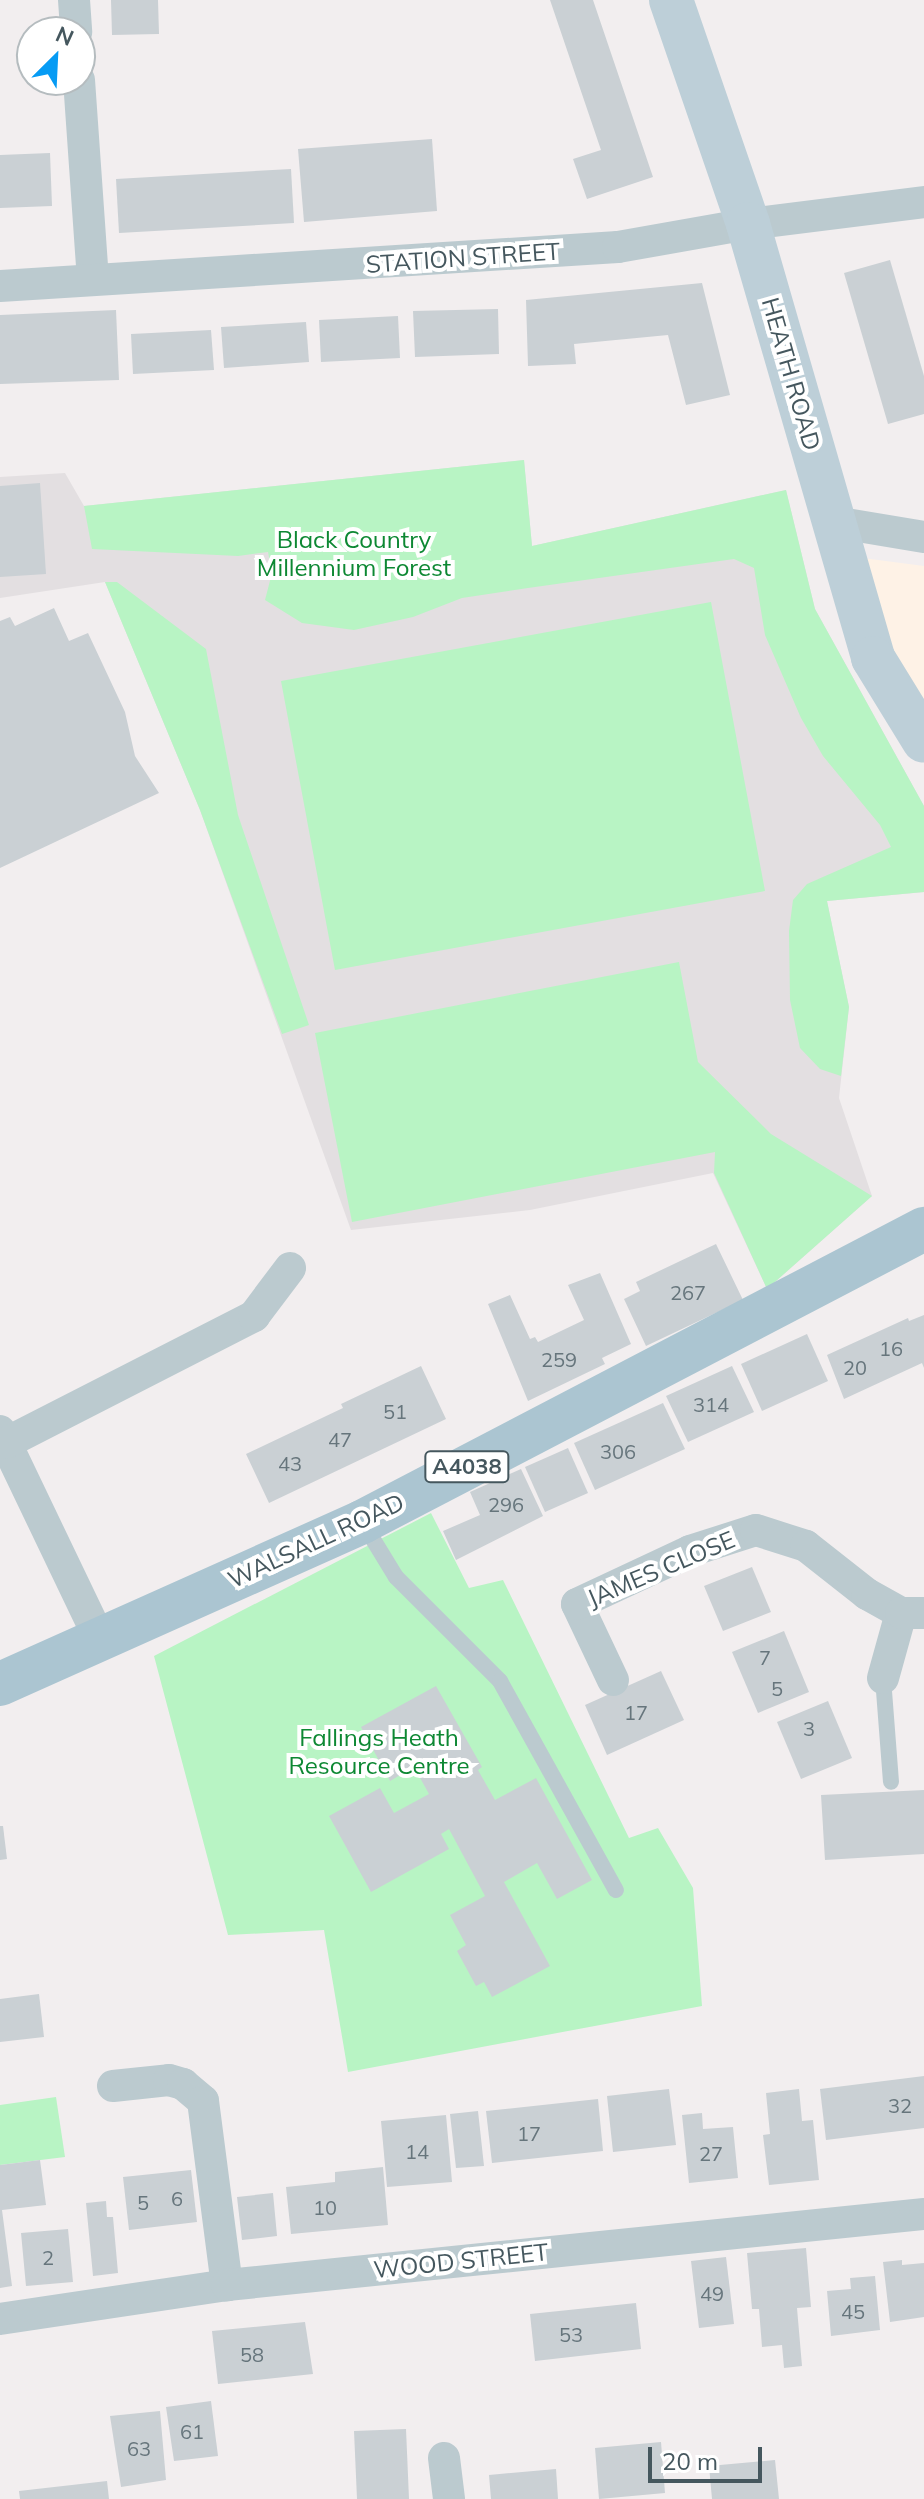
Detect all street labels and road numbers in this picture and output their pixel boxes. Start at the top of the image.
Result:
street label: STATION STREET [365,237,561,279]
street label: HEATH ROAD [755,294,827,454]
road number: A4038 [423,1449,511,1485]
street label: WALSALL ROAD [223,1488,409,1594]
street label: JAMES CLOSE [583,1525,739,1613]
street label: WOOD STREET [372,2237,550,2285]

